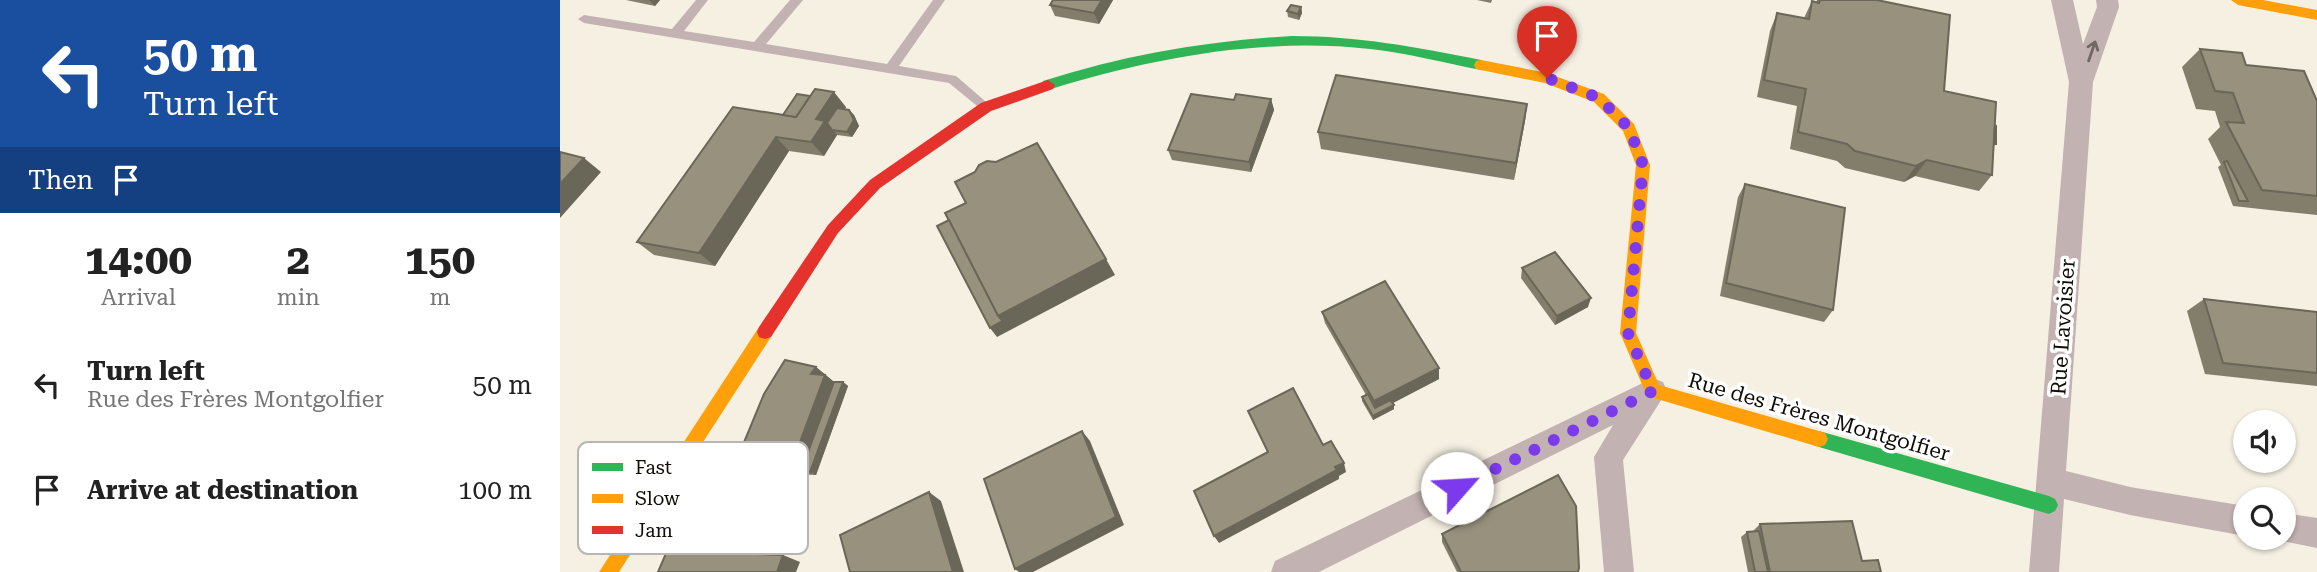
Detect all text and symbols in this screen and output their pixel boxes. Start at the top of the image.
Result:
pin [1517,6,1577,78]
icon: arrive [1528,17,1566,55]
text: 50 m [143,26,258,83]
icon: left [28,28,119,119]
one-way arrow [2087,41,2099,63]
text: Turn left [143,85,278,123]
icon: arrive [107,161,145,199]
text: Then [28,165,93,195]
text: 14:00 [85,235,192,284]
text: 2 [287,235,310,284]
text: 150 [405,235,475,284]
street label: Rue Lavoisier [2046,258,2080,396]
text: Arrival [101,284,176,311]
text: min [277,284,320,311]
text: m [429,284,450,311]
text: Turn left [87,356,205,386]
icon: left [28,366,66,404]
street label: Rue des Frères Montgolfier [1685,368,1953,466]
text: 50 m [473,370,532,400]
text: Rue des Frères Montgolfier [87,386,384,413]
map controls [2233,410,2296,550]
button: sound [2233,410,2296,473]
legend [578,442,808,554]
position arrow [1420,451,1494,525]
text: Fast [635,456,672,479]
icon: arrive [28,471,66,509]
text: Arrive at destination [87,475,358,505]
text: 100 m [458,475,532,505]
text: Slow [635,487,680,510]
button: search [2233,487,2296,550]
text: Jam [635,519,673,542]

